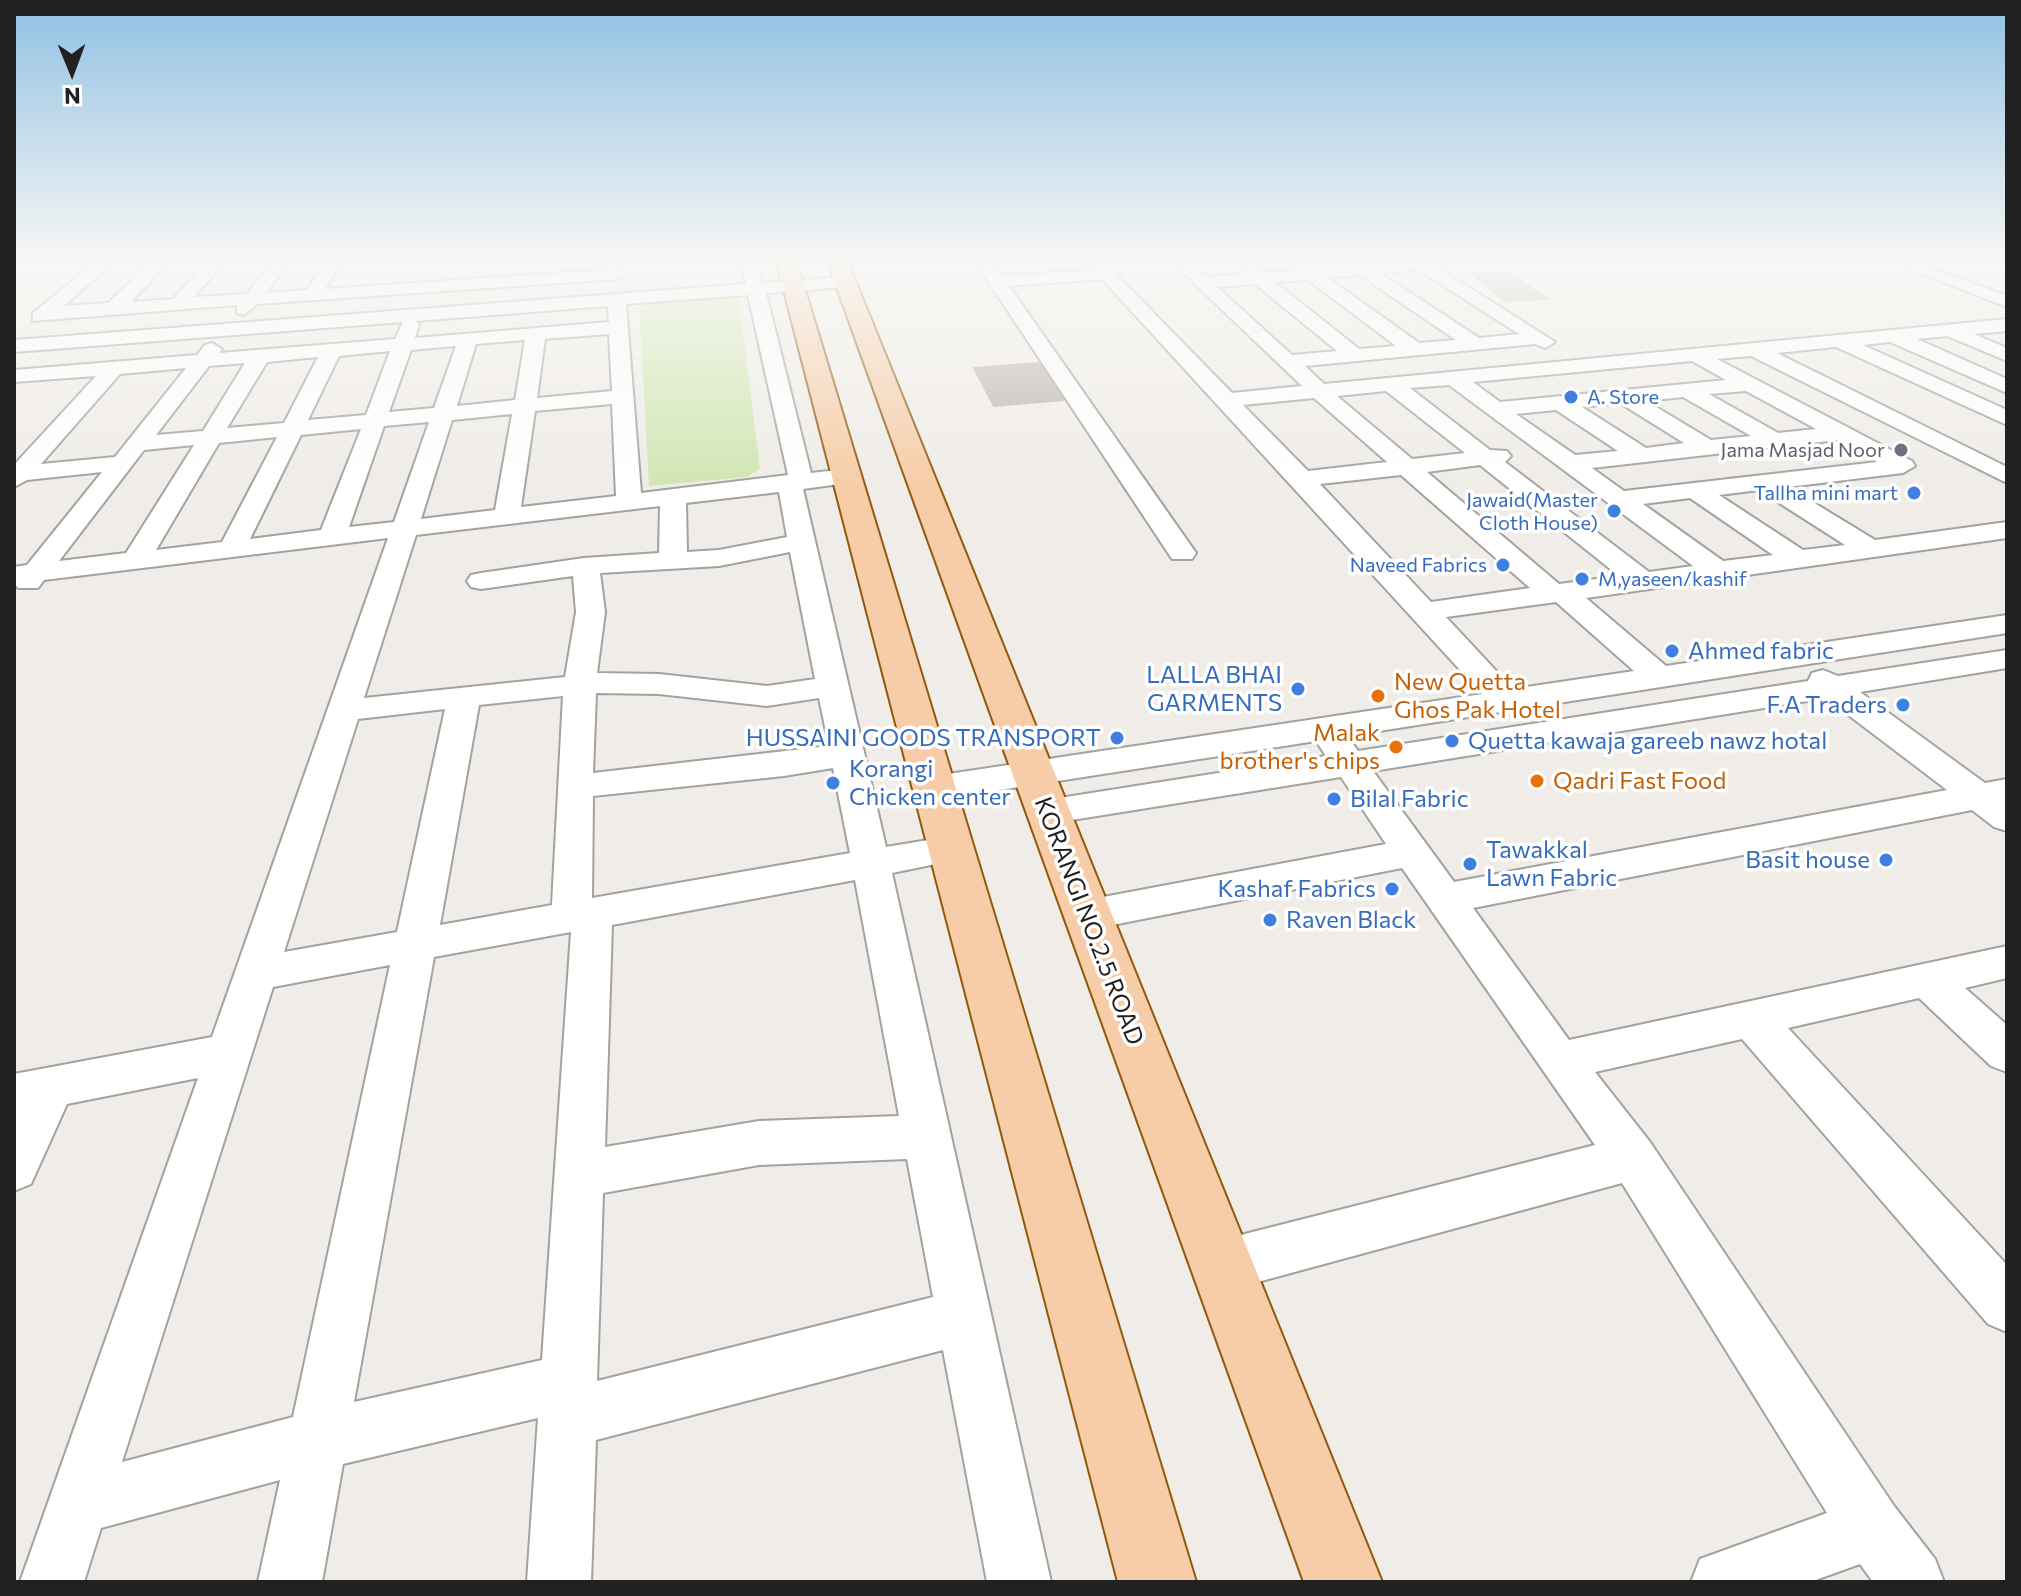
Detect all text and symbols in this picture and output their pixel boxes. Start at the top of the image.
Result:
north arrow [32,32,112,112]
text: N [64,83,81,110]
place label: A. Store [1587,385,1659,409]
marker: A. Store [1562,388,1580,406]
place label: Jama Masjad Noor [1721,438,1885,462]
marker: Jama Masjad Noor [1892,441,1910,459]
place label: Tallha mini mart [1753,481,1898,505]
marker: Tallha mini mart [1905,484,1923,502]
place label: Jawaid(Master Cloth House) [1466,488,1598,535]
marker: Jawaid(Master Cloth House) [1605,502,1623,520]
place label: Naveed Fabrics [1350,553,1487,577]
marker: Naveed Fabrics [1494,556,1512,574]
place label: M,yaseen/kashif [1598,567,1747,591]
marker: M,yaseen/kashif [1573,570,1591,588]
place label: Ahmed fabric [1688,637,1834,665]
marker: Ahmed fabric [1663,642,1681,660]
place label: LALLA BHAI GARMENTS [1146,661,1282,717]
place label: New Quetta Ghos Pak Hotel [1394,668,1561,724]
marker: LALLA BHAI GARMENTS [1289,680,1307,698]
marker: New Quetta Ghos Pak Hotel [1369,687,1387,705]
place label: F.A Traders [1767,691,1887,719]
marker: F.A Traders [1894,696,1912,714]
place label: Malak brother's chips [1220,719,1380,775]
place label: HUSSAINI GOODS TRANSPORT [746,724,1101,752]
place label: Quetta kawaja gareeb nawz hotal [1468,727,1827,755]
marker: HUSSAINI GOODS TRANSPORT [1108,729,1126,747]
marker: Quetta kawaja gareeb nawz hotal [1443,732,1461,750]
marker: Malak brother's chips [1387,738,1405,756]
place label: Korangi Chicken center [849,755,1011,811]
place label: Qadri Fast Food [1553,767,1726,795]
marker: Qadri Fast Food [1528,772,1546,790]
marker: Korangi Chicken center [824,774,842,792]
place label: Bilal Fabric [1350,785,1469,813]
marker: Bilal Fabric [1325,790,1343,808]
street label: KORANGI NO.2.5 ROAD [1028,793,1150,1049]
place label: Tawakkal Lawn Fabric [1486,836,1617,892]
place label: Basit house [1745,846,1870,874]
marker: Basit house [1877,851,1895,869]
marker: Tawakkal Lawn Fabric [1461,855,1479,873]
place label: Kashaf Fabrics [1217,875,1376,903]
marker: Kashaf Fabrics [1383,880,1401,898]
place label: Raven Black [1286,906,1416,934]
marker: Raven Black [1261,911,1279,929]

